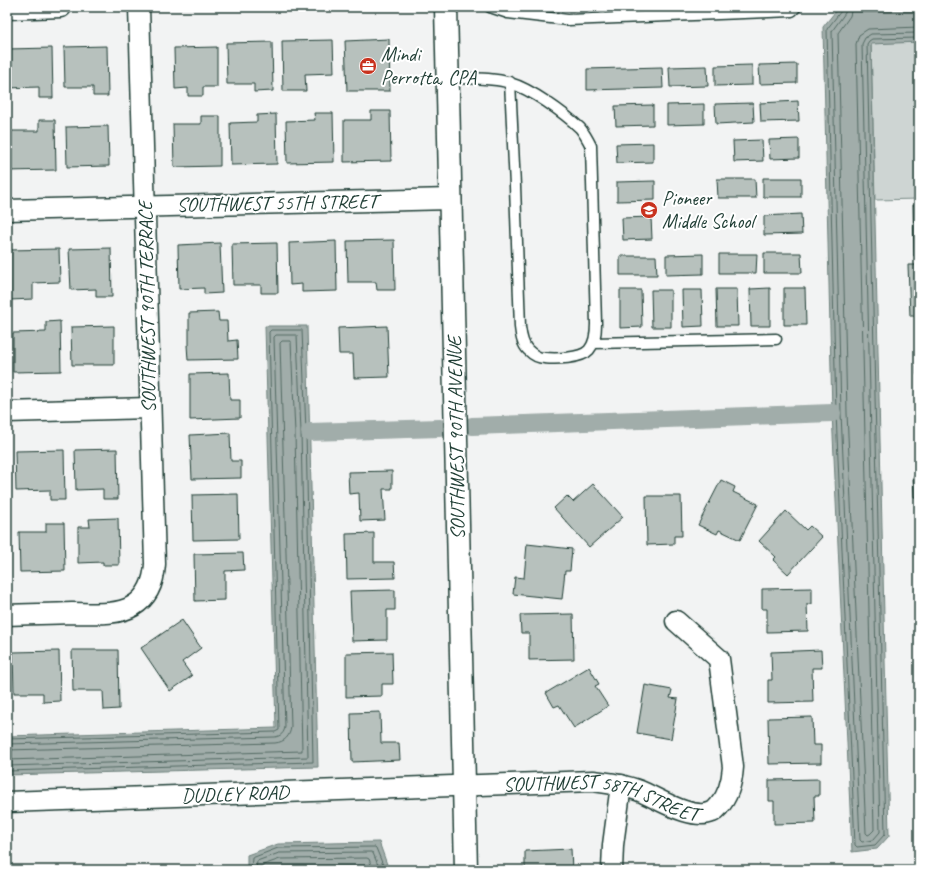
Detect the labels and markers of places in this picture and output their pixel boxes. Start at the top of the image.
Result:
place label: Mindi Perrotta, CPA [381,42,477,90]
office icon: Mindi Perrotta, CPA [358,56,378,76]
place label: Pioneer Middle School [662,186,757,234]
school or university icon: Pioneer Middle School [639,200,659,220]

